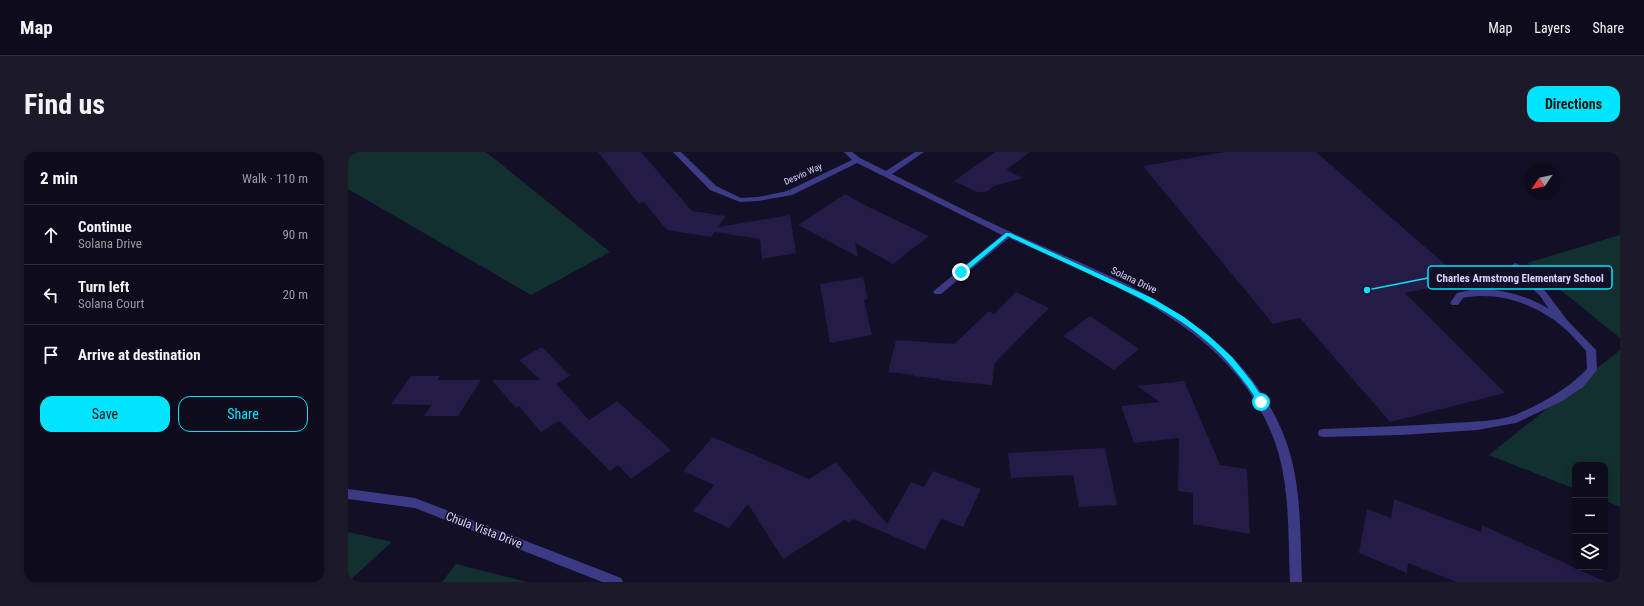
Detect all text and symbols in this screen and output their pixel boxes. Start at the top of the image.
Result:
text: Map [20,16,53,39]
text: Map [1488,20,1512,36]
text: Layers [1534,20,1571,36]
text: Share [1593,20,1624,36]
button: Directions [1527,86,1620,122]
text: Find us [24,88,105,121]
street label: Desvio Way [782,161,824,187]
north arrow [1524,164,1560,200]
text: 2 min [40,168,78,188]
text: Walk · 110 m [242,171,308,186]
text: Continue [78,218,132,236]
icon: ahead [40,224,62,246]
text: 90 m [282,227,308,242]
text: Solana Drive [78,236,142,251]
route end [952,263,970,281]
street label: Solana Drive [1109,265,1159,296]
callout: Charles Armstrong Elementary School [1428,266,1612,289]
text: Charles Armstrong Elementary School [1436,272,1604,285]
text: Turn left [78,278,129,296]
icon: left [40,284,62,306]
text: 20 m [282,287,308,302]
text: Solana Court [78,296,144,311]
icon: arrive [40,344,62,366]
text: Arrive at destination [78,346,201,364]
route start [1252,393,1270,411]
button: Save [40,396,170,432]
button: Share [178,396,308,432]
map controls [1572,462,1608,570]
button: + [1572,462,1608,498]
button: − [1572,498,1608,534]
street label: Chula Vista Drive [444,509,524,551]
button: layers [1572,534,1608,570]

